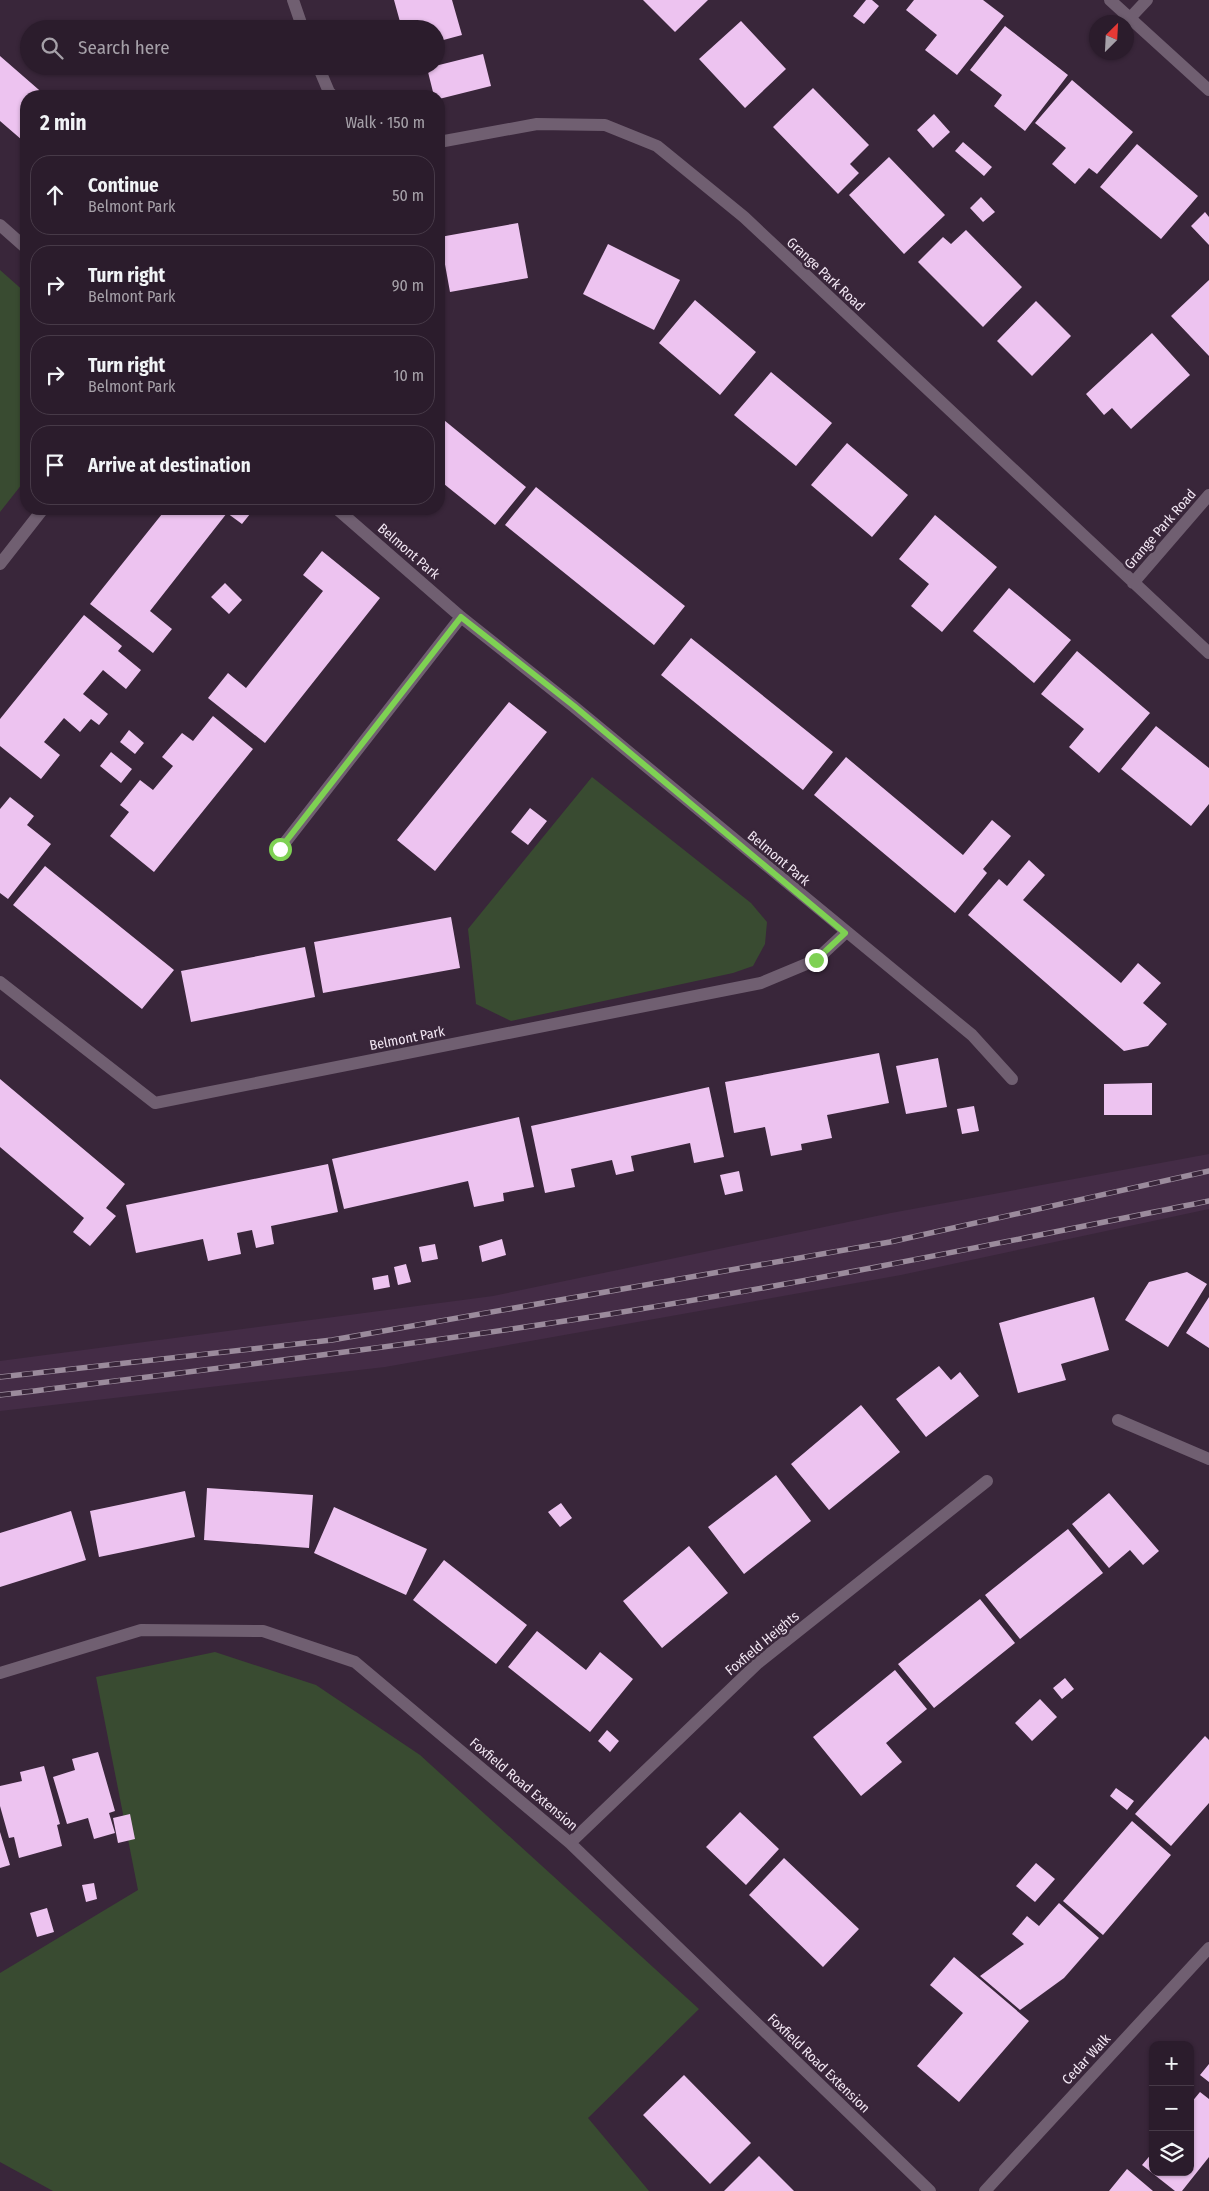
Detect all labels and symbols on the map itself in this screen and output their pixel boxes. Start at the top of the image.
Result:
north arrow [1089,15,1134,60]
street label: Grange Park Road [783,234,868,315]
street label: Grange Park Road [1121,486,1200,573]
street label: Belmont Park [374,520,443,583]
street label: Belmont Park [744,827,814,890]
route start [269,838,292,861]
route end [805,949,828,972]
street label: Belmont Park [368,1023,447,1054]
street label: Foxfield Heights [722,1608,803,1679]
street label: Foxfield Road Extension [466,1734,581,1834]
street label: Foxfield Road Extension [764,2010,873,2117]
street label: Cedar Walk [1059,2030,1114,2088]

